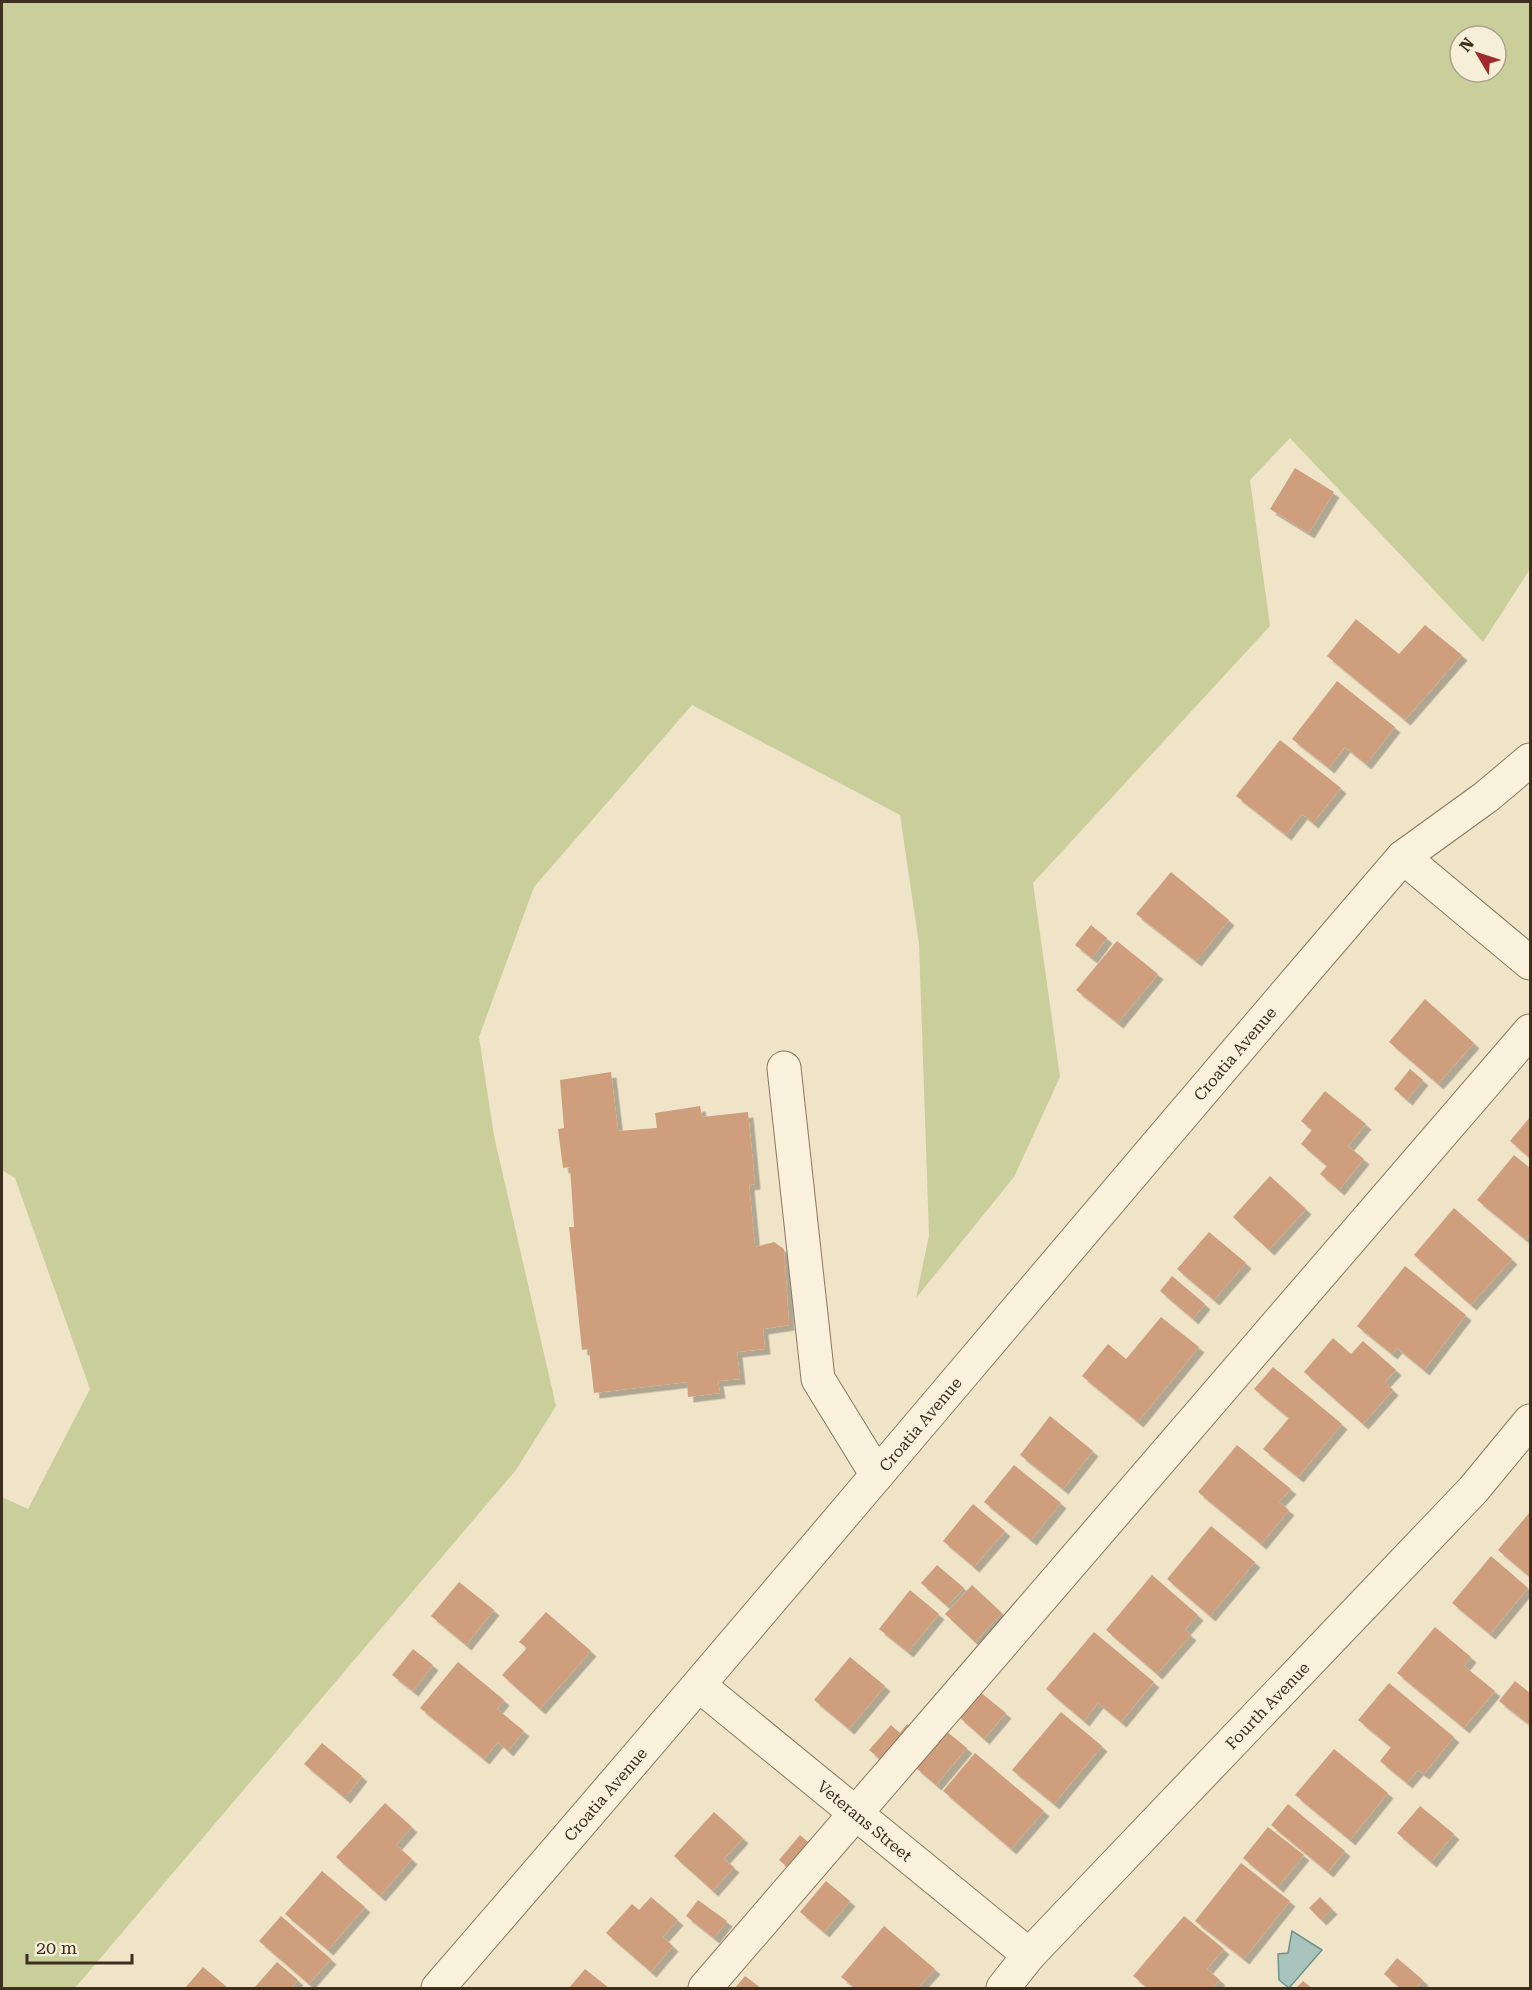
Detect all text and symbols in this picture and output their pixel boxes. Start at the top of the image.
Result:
north arrow [1448,24,1508,84]
text: N [1455,34,1478,56]
street label: Croatia Avenue [1190,1003,1280,1105]
street label: Croatia Avenue [875,1373,966,1475]
street label: Fourth Avenue [1222,1658,1314,1753]
street label: Croatia Avenue [560,1744,651,1845]
street label: Veterans Street [813,1777,916,1866]
scale bar [27,1927,132,1965]
text: 20 m [36,1937,77,1958]

